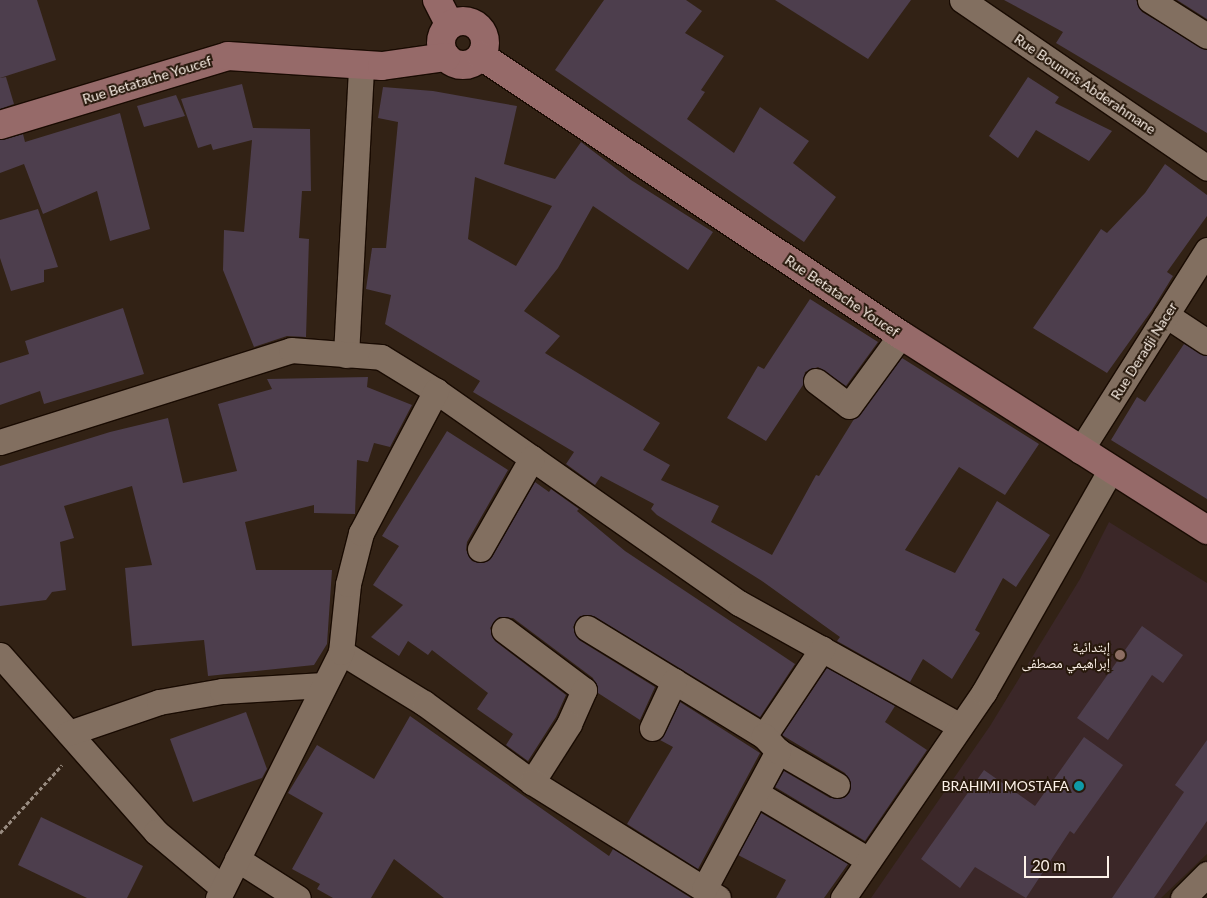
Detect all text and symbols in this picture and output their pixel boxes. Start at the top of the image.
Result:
street label: Rue Boumris Abderahmane [1011,30,1159,138]
street label: Rue Betatache Youcef [80,52,214,108]
street label: Rue Betatache Youcef [781,251,903,341]
street label: Rue Deradji Nacer [1107,299,1181,403]
place label: إبتدائية إبراهيمي مصطفى [1022,639,1110,672]
marker: إبتدائية إبراهيمي مصطفى [1114,649,1126,661]
place label: BRAHIMI MOSTAFA [941,778,1069,794]
marker: BRAHIMI MOSTAFA [1073,780,1085,792]
scale bar [1027,846,1112,878]
text: 20 m [1032,856,1066,874]

